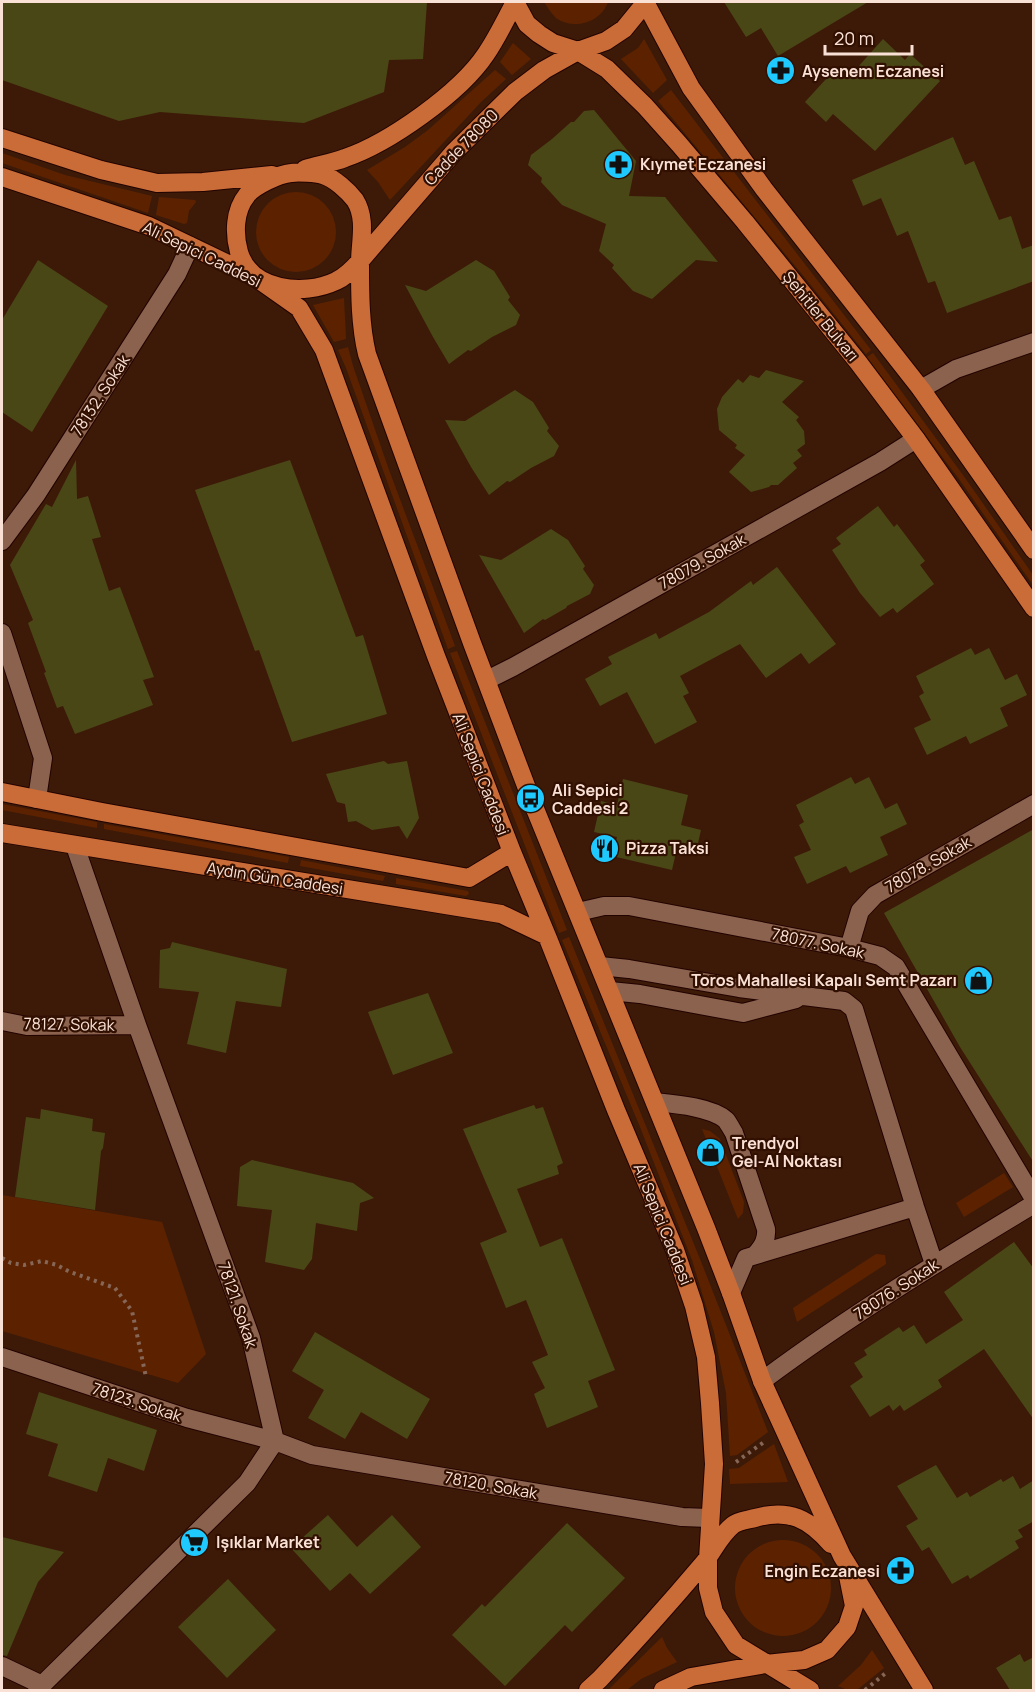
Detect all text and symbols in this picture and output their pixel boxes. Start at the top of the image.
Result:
scale bar [825,18,912,56]
text: 20 m [834,26,874,50]
pharmacy icon: Aysenem Eczanesi [765,55,797,87]
place label: Aysenem Eczanesi [802,60,944,82]
street label: Cadde 78080 [419,104,503,190]
pharmacy icon: Kıymet Eczanesi [603,148,635,180]
place label: Kıymet Eczanesi [640,153,766,175]
street label: Ali Sepici Caddesi [139,216,265,292]
street label: Şehitler Bulvarı [778,266,864,366]
street label: 78132. Sokak [65,349,135,440]
street label: 78079. Sokak [655,528,750,594]
street label: Ali Sepici Caddesi [448,710,514,838]
place label: Ali Sepici Caddesi 2 [552,779,628,819]
bus stop icon: Ali Sepici Caddesi 2 [515,783,547,815]
street label: 78078. Sokak [881,830,976,897]
restaurant icon: Pizza Taksi [589,832,621,864]
place label: Pizza Taksi [626,837,709,859]
street label: Aydın Gün Caddesi [205,856,345,900]
street label: 78077. Sokak [770,922,867,964]
shop icon: Toros Mahallesi Kapalı Semt Pazarı [962,964,994,996]
place label: Toros Mahallesi Kapalı Semt Pazarı [691,969,957,991]
street label: 78127. Sokak [23,1012,116,1036]
place label: Trendyol Gel-Al Noktası [732,1132,842,1172]
shop icon: Trendyol Gel-Al Noktası [695,1136,727,1168]
street label: Ali Sepici Caddesi [629,1160,697,1288]
street label: 78076. Sokak [850,1253,943,1324]
street label: 78121. Sokak [213,1259,263,1352]
street label: 78123. Sokak [89,1377,186,1427]
street label: 78120. Sokak [443,1466,540,1504]
supermarket icon: Işıklar Market [179,1526,211,1558]
place label: Işıklar Market [216,1531,320,1553]
pharmacy icon: Engin Eczanesi [885,1555,917,1587]
place label: Engin Eczanesi [765,1560,880,1582]

